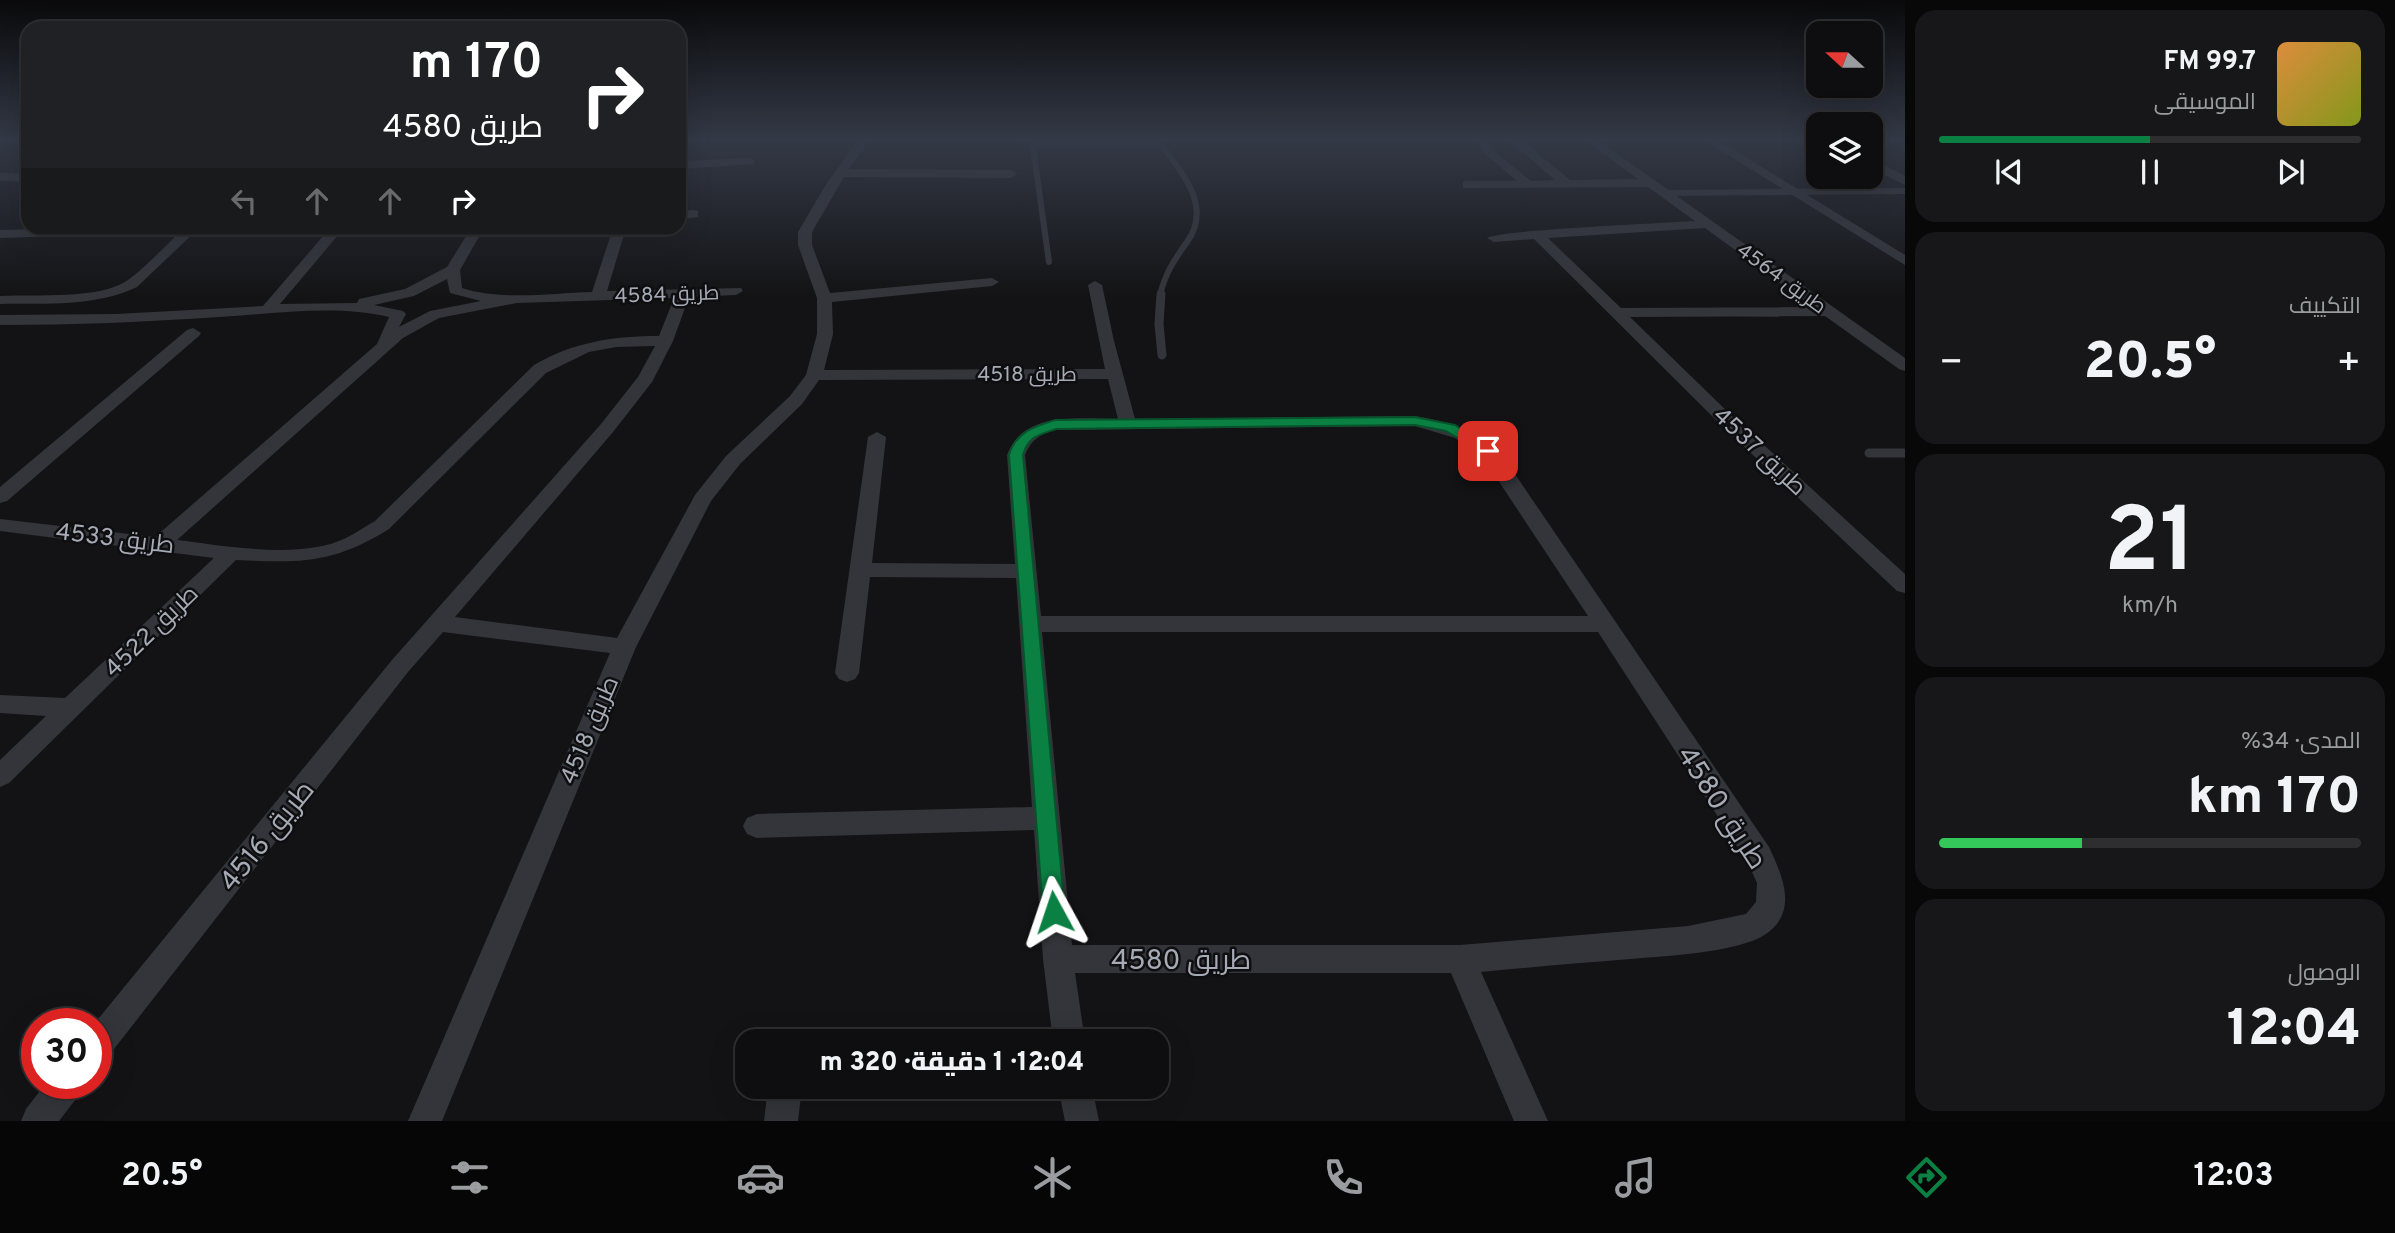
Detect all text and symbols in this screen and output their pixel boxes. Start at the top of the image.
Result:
north arrow [1806,21,1883,98]
map controls [1806,21,1883,189]
text: 170 m [410,34,543,96]
text: 99.7 FM [2164,46,2256,79]
icon: right [567,49,658,140]
text: الموسيقى [2154,89,2256,118]
text: طريق 4580 [383,109,543,149]
button: layers [1806,112,1883,189]
icon: previous [1990,153,2028,191]
icon: pause [2131,153,2169,191]
icon: next [2272,153,2310,191]
icon: left [225,182,263,220]
icon: ahead [298,182,336,220]
icon: ahead [371,182,409,220]
icon: right [444,182,482,220]
street label: طريق 4564 [1731,238,1831,321]
street label: طريق 4584 [614,280,720,311]
text: التكييف [2289,293,2361,322]
text: 20.5° [2084,331,2216,397]
text: − [1939,340,1964,389]
text: + [2336,340,2361,389]
street label: طريق 4518 [977,362,1077,389]
street label: طريق 4537 [1706,402,1812,503]
pin [1458,421,1518,481]
icon: arrive [1469,432,1507,470]
text: 21 [2104,489,2196,604]
street label: طريق 4533 [54,518,176,562]
street label: طريق 4522 [99,580,206,685]
text: km/h [2122,592,2178,621]
street label: طريق 4518 [555,672,627,789]
text: المدى · 34% [2241,728,2361,757]
street label: طريق 4580 [1667,740,1774,877]
text: 170 km [2188,766,2361,832]
street label: طريق 4516 [213,774,324,900]
position arrow [1017,875,1091,949]
street label: طريق 4580 [1111,944,1251,980]
text: الوصول [2288,960,2361,989]
text: 12:04 [2227,998,2361,1064]
speed limit sign: 30 [21,1008,112,1099]
text: 12:04 · 1 دقيقة · 320 m [820,1047,1084,1080]
icon: filters [445,1153,494,1202]
icon: car [736,1153,785,1202]
icon: climate [1028,1153,1077,1202]
icon: phone [1319,1153,1368,1202]
icon: music [1611,1153,1660,1202]
icon: directions [1902,1153,1951,1202]
text: 20.5° [121,1157,202,1197]
text: 12:03 [2193,1157,2274,1197]

